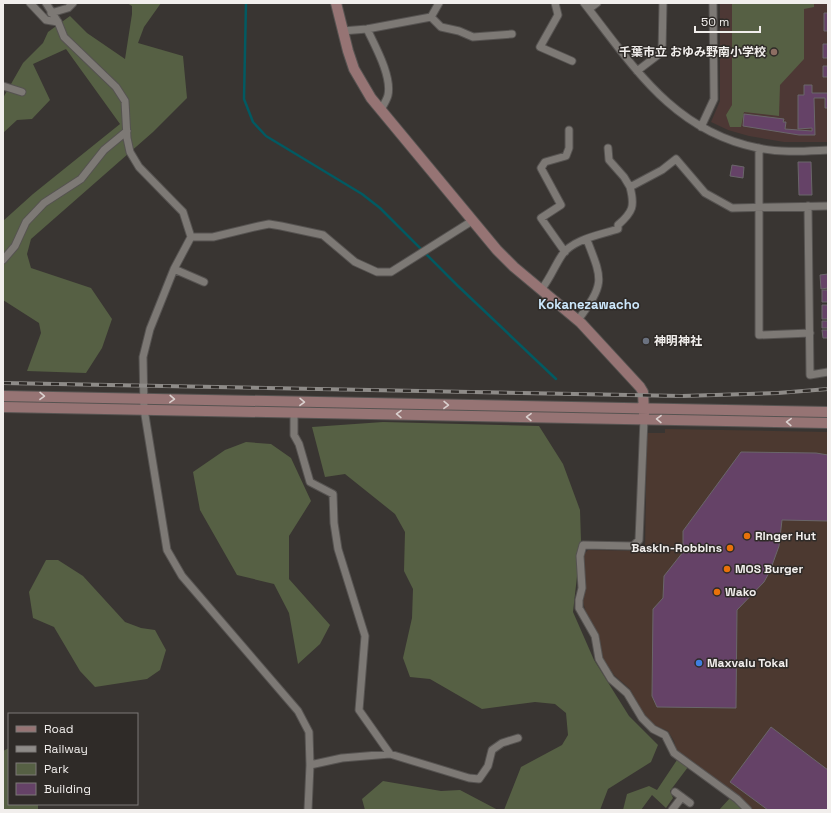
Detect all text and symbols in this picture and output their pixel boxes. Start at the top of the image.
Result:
scale bar [695,8,760,34]
text: 50 m [701,14,729,30]
place label: 千葉市立 おゆみ野南小学校 [619,44,766,60]
marker: 千葉市立 おゆみ野南小学校 [769,47,779,57]
district label: Kokanezawacho [538,296,640,313]
place label: 神明神社 [654,333,702,349]
marker: 神明神社 [641,336,651,346]
one-way arrow [39,392,45,401]
one-way arrow [169,395,175,403]
one-way arrow [299,398,305,407]
one-way arrow [443,401,449,409]
one-way arrow [396,410,402,418]
one-way arrow [526,413,532,421]
one-way arrow [656,415,662,423]
one-way arrow [786,417,792,426]
place label: Ringer Hut [755,528,816,544]
marker: Ringer Hut [742,531,752,541]
place label: Baskin-Robbins [631,540,722,556]
marker: Baskin-Robbins [725,543,735,553]
place label: MOS Burger [735,561,803,577]
marker: MOS Burger [722,564,732,574]
place label: Wako [725,584,756,600]
marker: Wako [712,587,722,597]
place label: Maxvalu Tokai [707,655,788,671]
marker: Maxvalu Tokai [694,658,704,668]
legend [8,713,138,805]
text: Road [44,721,73,737]
text: Railway [44,741,88,757]
text: Park [44,761,69,777]
text: Building [44,781,91,797]

